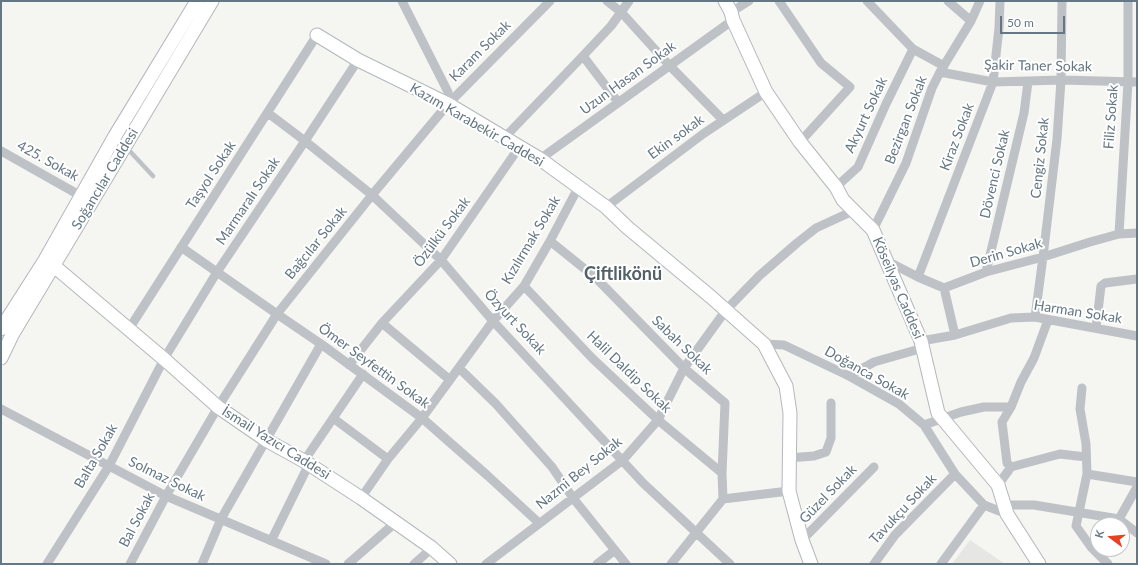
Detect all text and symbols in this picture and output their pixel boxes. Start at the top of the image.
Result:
scale bar [1002,8,1067,34]
text: 50 m [1007,15,1034,30]
street label: Karam Sokak [446,17,514,85]
street label: Uzun Hasan Sokak [577,38,679,118]
street label: Şakir Taner Sokak [984,57,1092,75]
street label: Bezirgan Sokak [881,73,931,167]
street label: Akyurt Sokak [841,74,891,156]
street label: Kazım Karabekir Caddesi [407,80,547,170]
street label: Filiz Sokak [1100,84,1122,150]
street label: Kiraz Sokak [936,101,978,173]
street label: Ekin sokak [645,111,707,163]
street label: Cengiz Sokak [1027,117,1053,199]
street label: Soğancılar Caddesi [68,125,142,233]
street label: Dövenci Sokak [977,128,1013,220]
street label: 425. Sokak [14,137,82,185]
street label: Taşyol Sokak [183,138,239,212]
street label: Marmaralı Sokak [212,154,284,248]
street label: Kızılırmak Sokak [498,193,564,287]
street label: Özülkü Sokak [410,194,474,270]
street label: Bağcılar Sokak [282,203,350,283]
street label: Köseilyas Caddesi [869,234,927,342]
street label: Derin Sokak [968,235,1044,271]
district label: Çiftlikönü [584,263,662,285]
street label: Özyurt Sokak [481,286,549,358]
street label: Harman Sokak [1033,297,1123,327]
street label: Sabah Sokak [648,312,716,378]
street label: Ömer Seyfettin Sokak [315,320,433,412]
street label: Halil Daldip Sokak [583,327,675,417]
street label: Doğanca Sokak [822,343,912,403]
street label: İsmail Yazıcı Caddesi [219,403,333,483]
street label: Balta Sokak [71,421,121,491]
street label: Nazmi Bey Sokak [533,433,625,513]
street label: Solmaz Sokak [126,453,208,505]
street label: Güzel Sokak [796,461,860,527]
street label: Tavukçu Sokak [866,470,940,548]
street label: Bal Sokak [116,490,158,550]
north arrow [1090,517,1130,557]
text: K [1092,528,1106,539]

